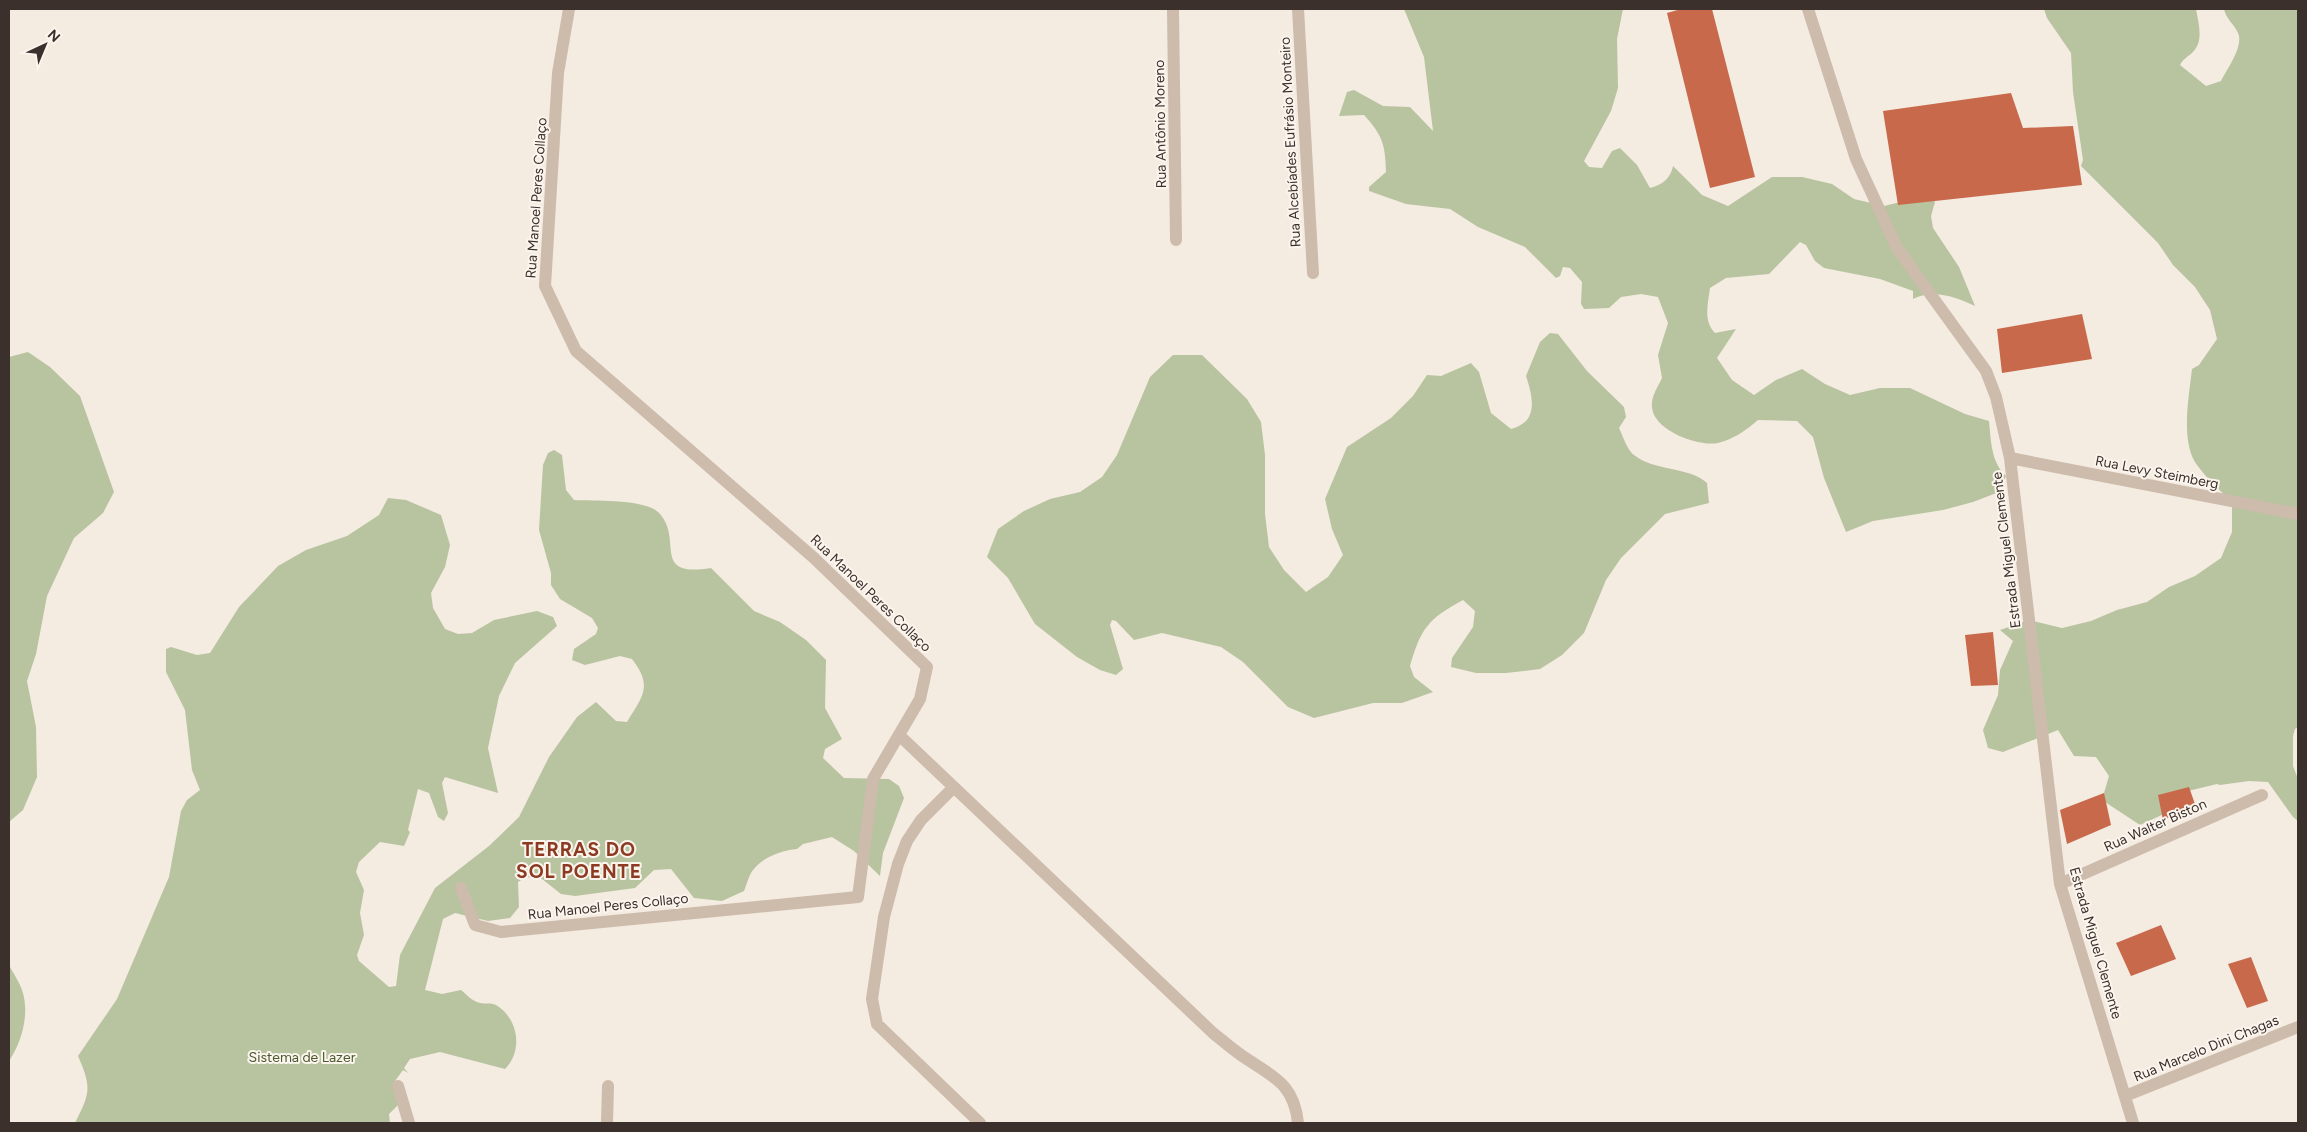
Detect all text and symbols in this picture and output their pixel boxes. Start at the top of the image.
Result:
north arrow [20,20,70,70]
text: N [44,26,63,46]
street label: Rua Alcebíades Eufrásio Monteiro [1276,36,1304,248]
street label: Rua Antônio Moreno [1151,59,1170,189]
street label: Rua Manoel Peres Collaço [522,117,551,279]
street label: Rua Levy Steimberg [2094,452,2220,493]
street label: Estrada Miguel Clemente [1988,471,2025,629]
street label: Rua Manoel Peres Collaço [807,531,935,656]
street label: Rua Walter Biston [2101,795,2209,856]
district label: TERRAS DO SOL POENTE [516,838,642,883]
street label: Estrada Miguel Clemente [2066,865,2125,1021]
street label: Rua Manoel Peres Collaço [527,890,689,923]
street label: Rua Marcelo Dini Chagas [2131,1012,2281,1085]
park label: Sistema de Lazer [249,1049,356,1066]

